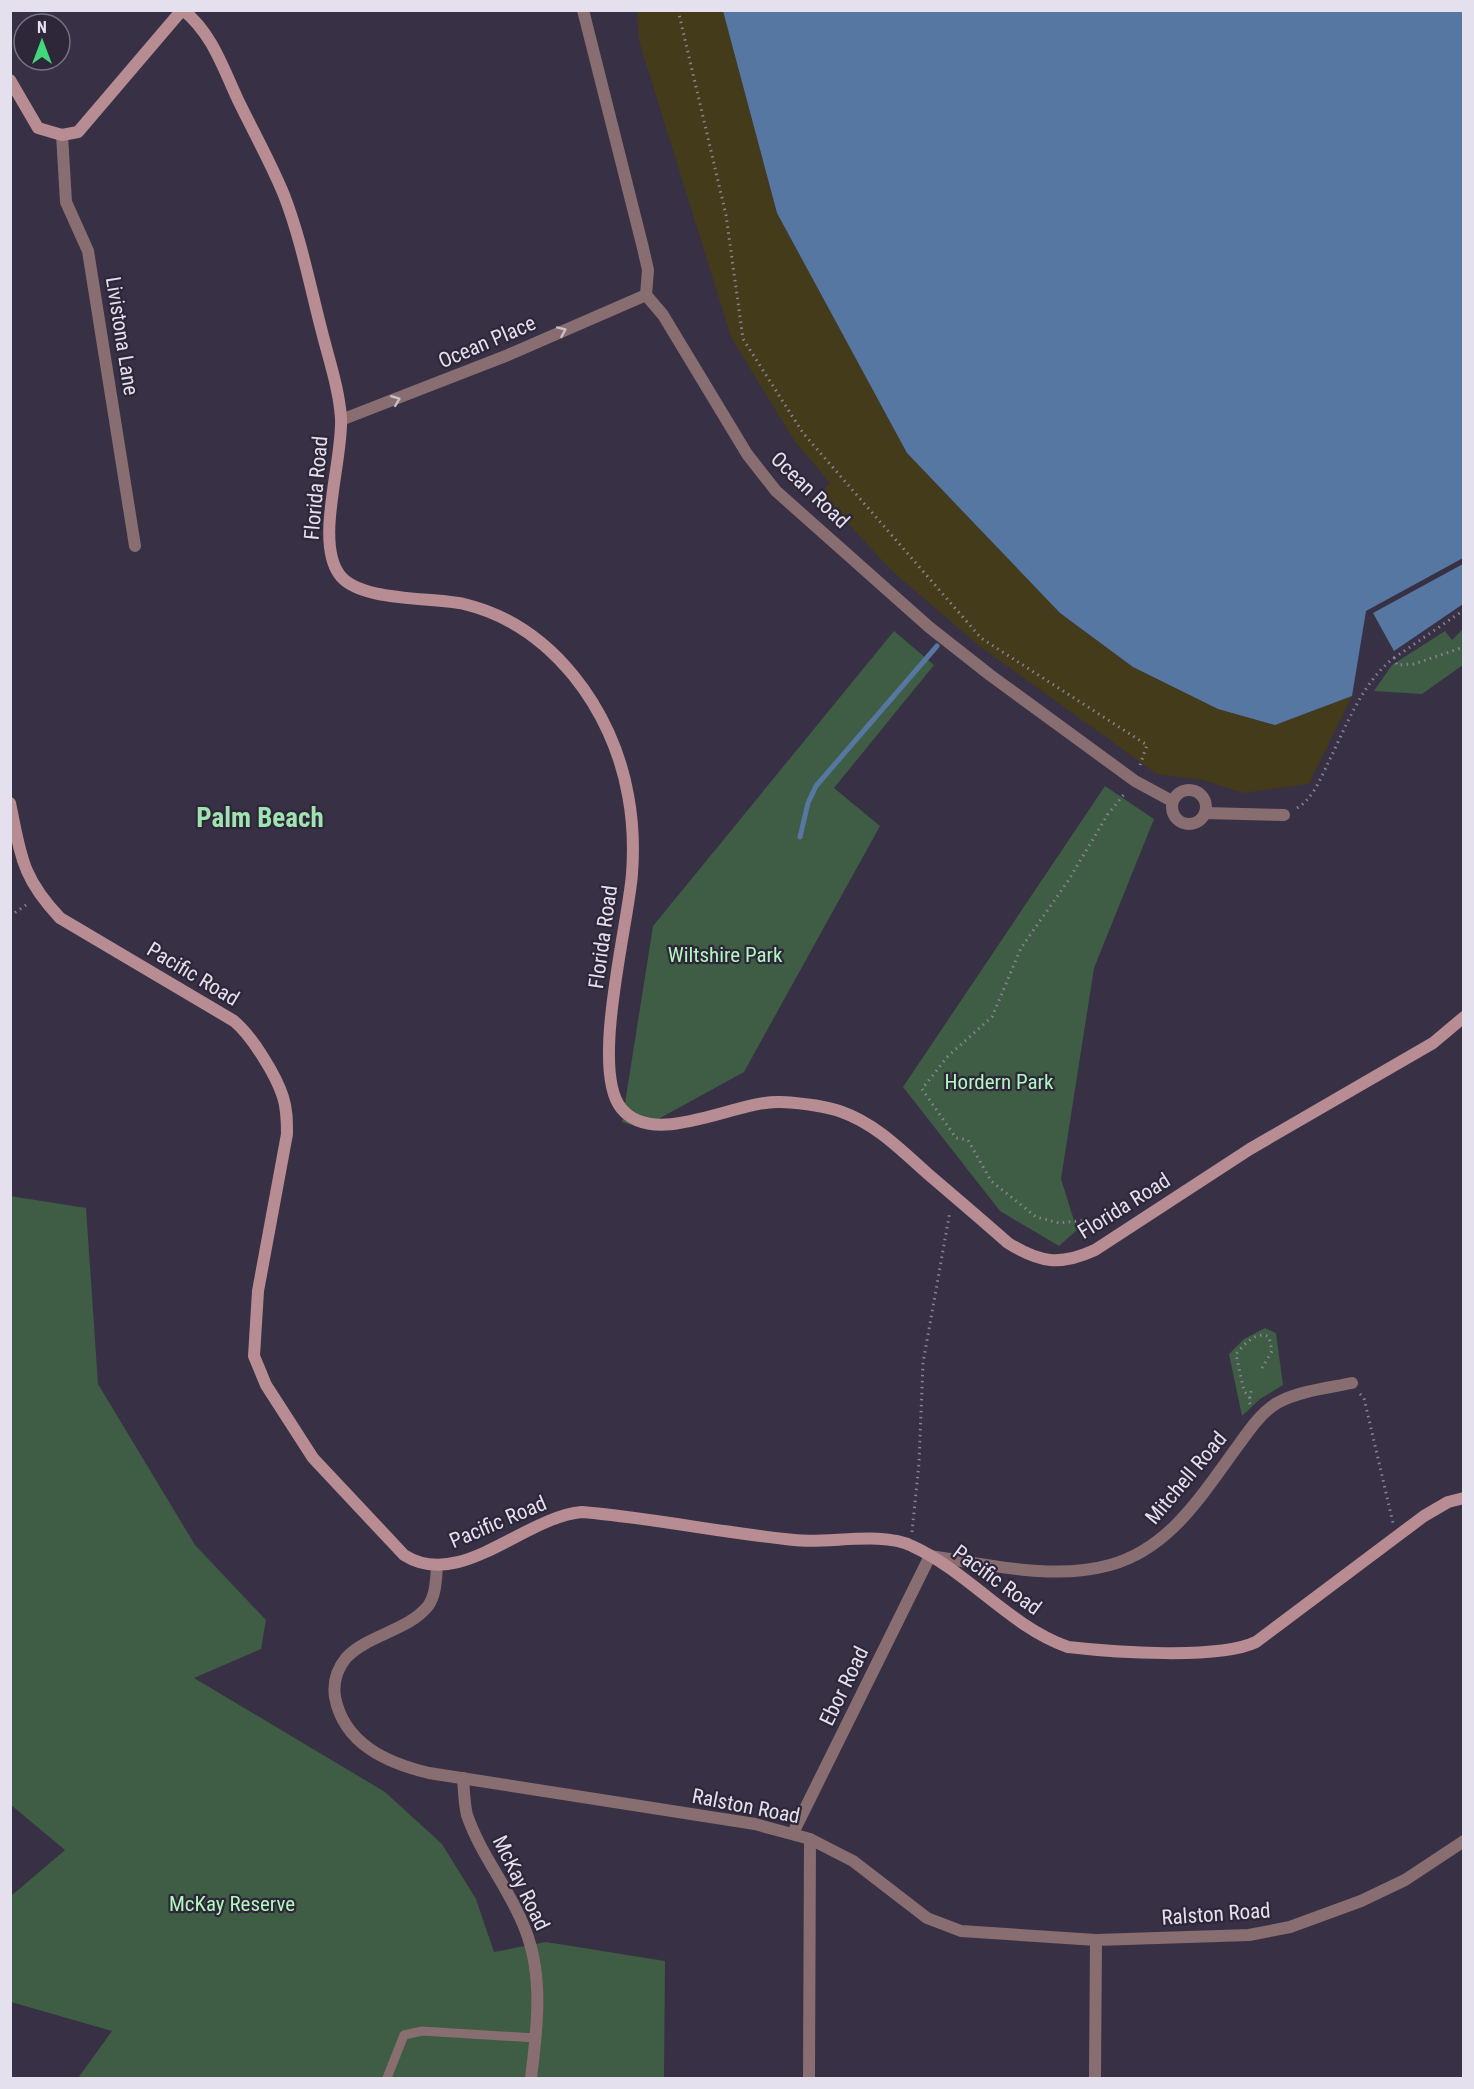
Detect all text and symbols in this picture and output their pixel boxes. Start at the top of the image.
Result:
north arrow [12,12,72,72]
text: N [37,18,47,37]
street label: Livistona Lane [101,275,143,397]
street label: Ocean Place [435,311,539,373]
one-way arrow [556,327,567,339]
one-way arrow [390,395,401,407]
street label: Florida Road [300,435,332,541]
street label: Ocean Road [766,447,854,533]
district label: Palm Beach [196,802,324,834]
street label: Florida Road [584,884,622,990]
street label: Pacific Road [143,937,243,1011]
park label: Wiltshire Park [668,943,783,967]
park label: Hordern Park [945,1070,1054,1094]
street label: Florida Road [1073,1168,1175,1244]
street label: Mitchell Road [1140,1427,1232,1529]
street label: Pacific Road [446,1491,550,1553]
street label: Pacific Road [948,1540,1046,1620]
street label: Ebor Road [815,1643,873,1729]
street label: Ralston Road [690,1784,802,1828]
street label: McKay Road [488,1832,554,1934]
park label: McKay Reserve [169,1892,295,1916]
street label: Ralston Road [1161,1898,1271,1930]

